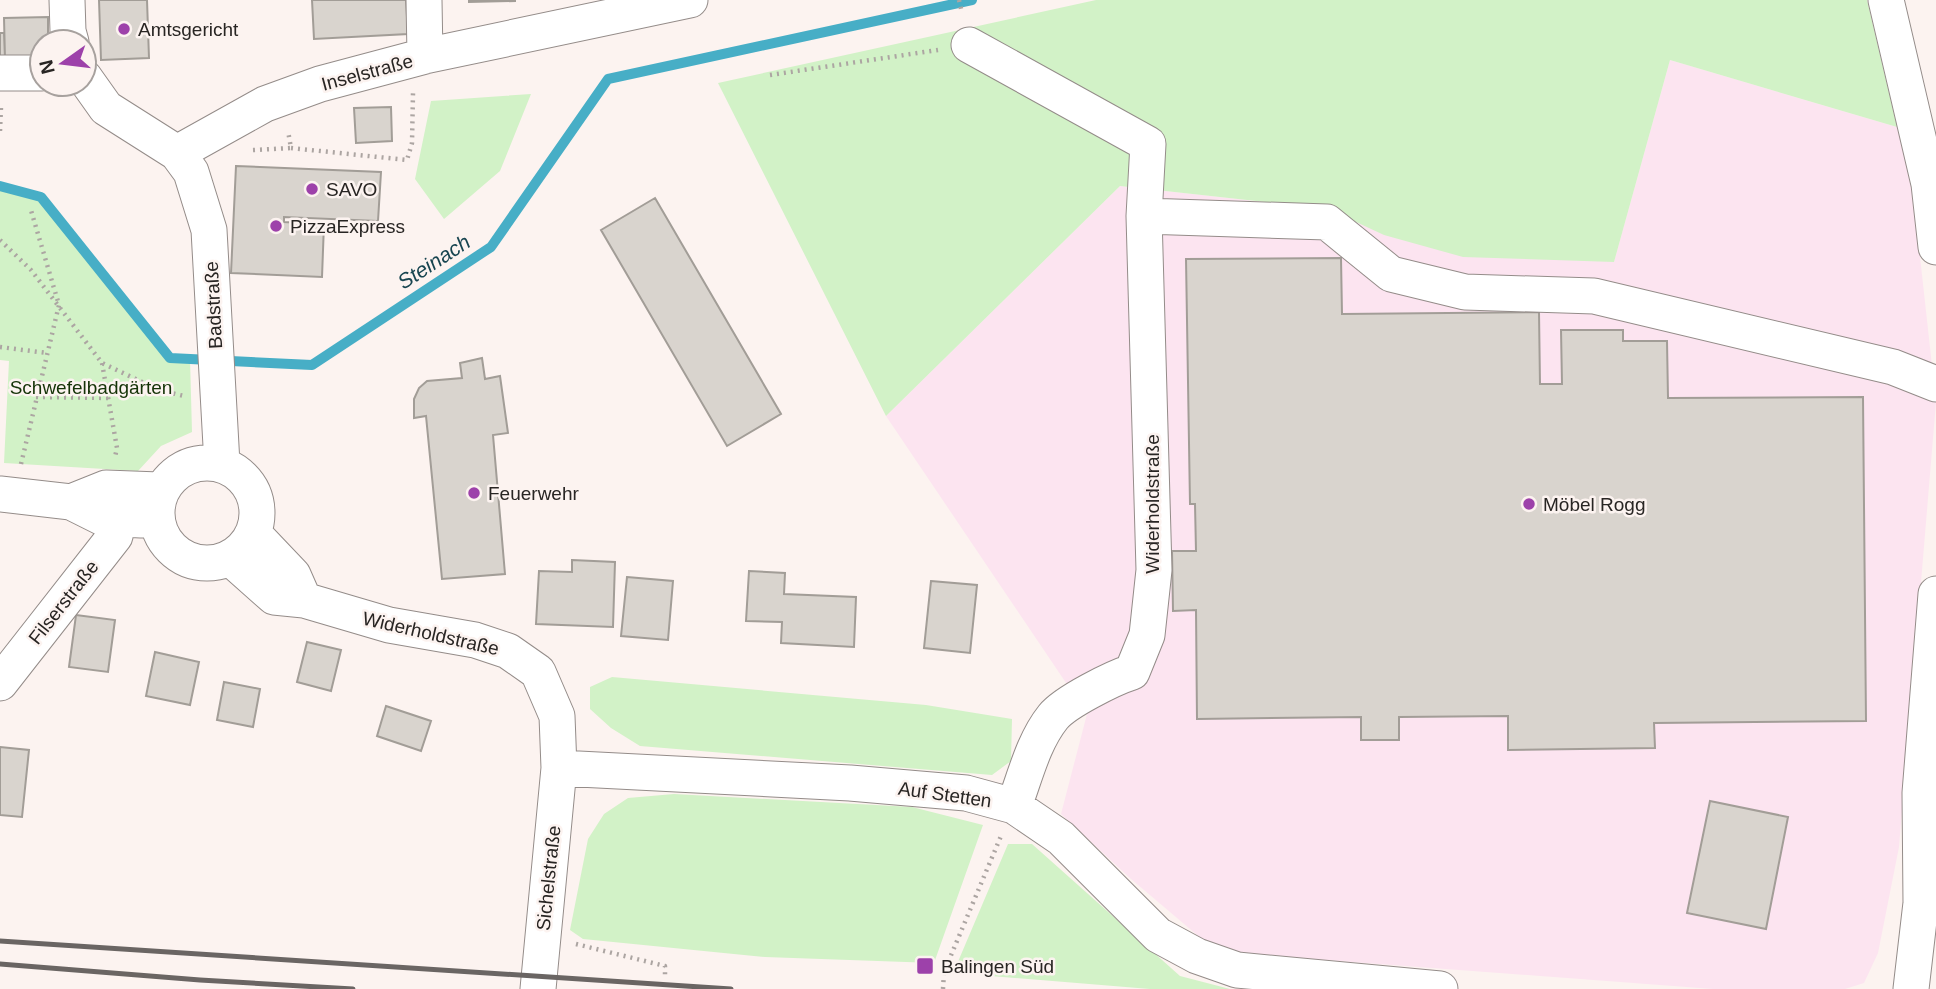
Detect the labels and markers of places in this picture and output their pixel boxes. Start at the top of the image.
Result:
place label: Amtsgericht [138,19,239,40]
marker: Amtsgericht [116,21,132,37]
place label: SAVO [326,179,377,200]
marker: SAVO [304,181,320,197]
place label: PizzaExpress [290,216,405,237]
marker: PizzaExpress [268,218,284,234]
place label: Feuerwehr [488,483,579,504]
marker: Feuerwehr [466,485,482,501]
place label: Möbel Rogg [1543,494,1645,515]
marker: Möbel Rogg [1521,496,1537,512]
marker: Balingen Süd [915,956,935,976]
place label: Balingen Süd [941,956,1054,977]

